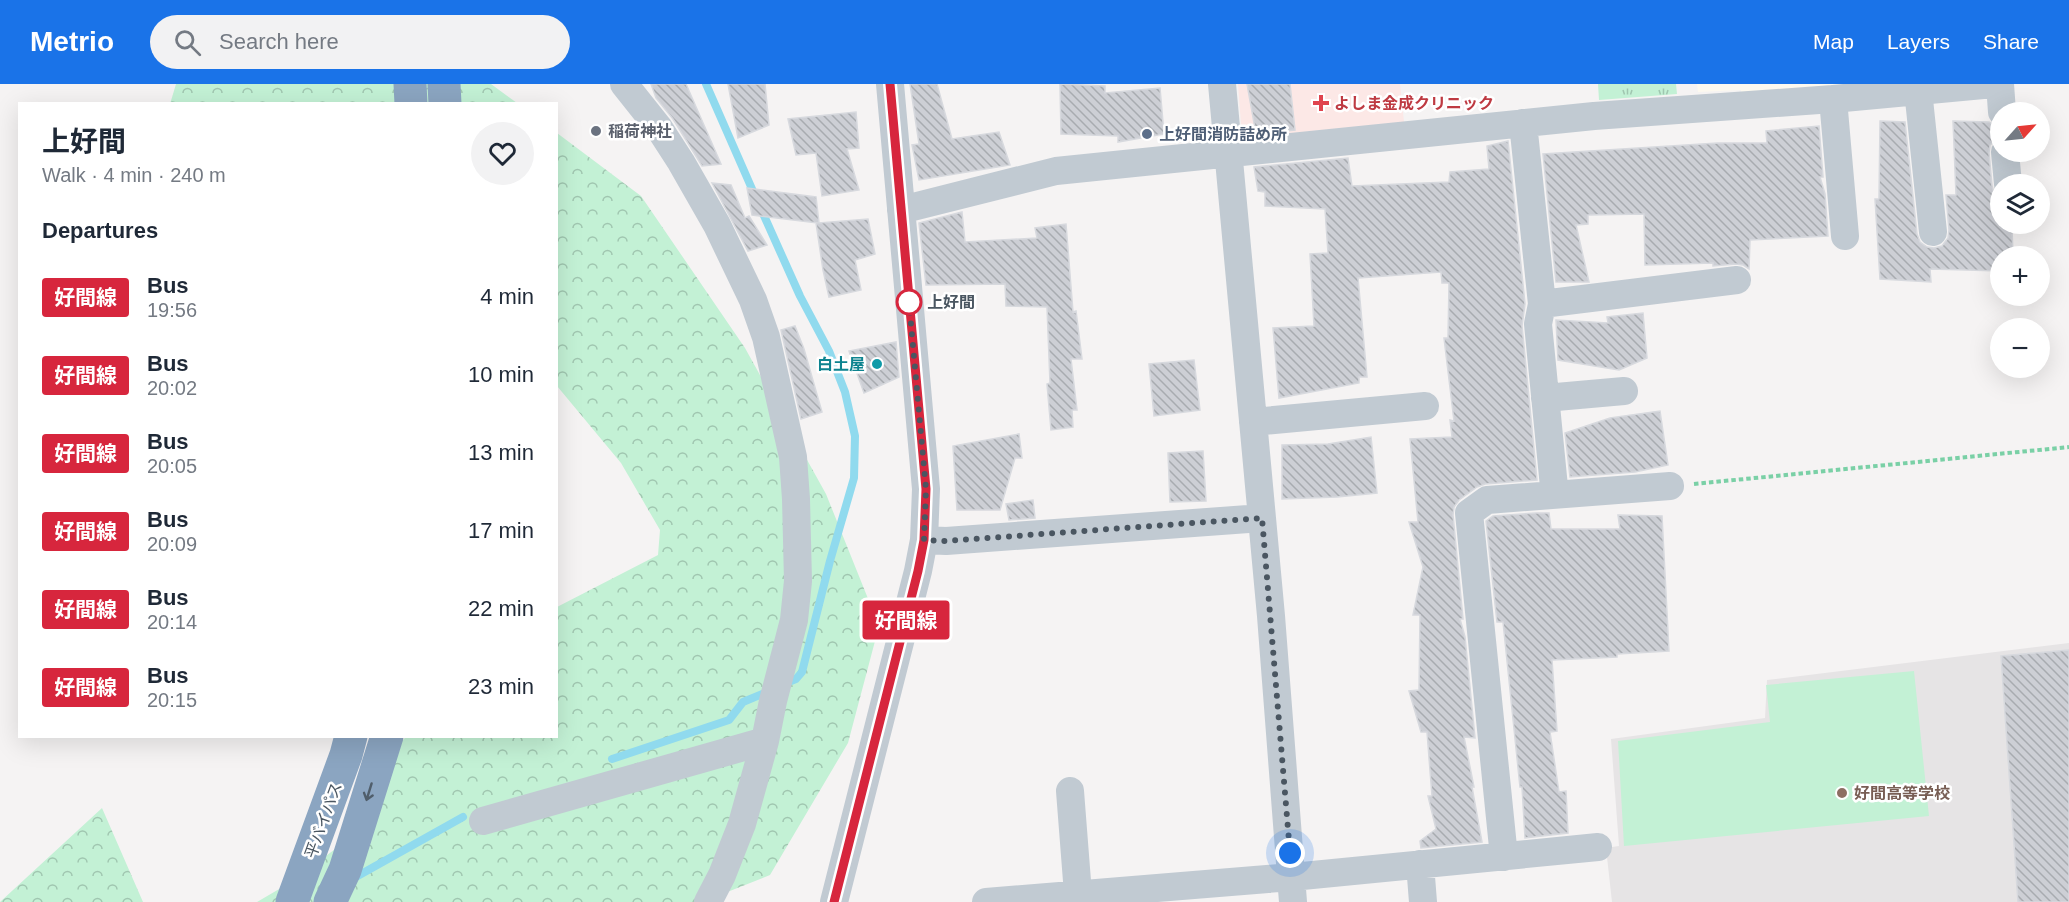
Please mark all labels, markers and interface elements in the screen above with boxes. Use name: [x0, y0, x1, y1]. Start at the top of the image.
search box: [150, 15, 570, 69]
text: Metrio: [30, 26, 114, 57]
icon: search: [171, 26, 204, 59]
text: Search here: [219, 29, 339, 54]
text: Map: [1813, 30, 1854, 53]
text: Layers: [1887, 30, 1950, 53]
text: Share: [1983, 30, 2039, 53]
marker: よしま金成クリニック: [1312, 94, 1330, 112]
place label: よしま金成クリニック: [1334, 94, 1494, 112]
north arrow: [1990, 102, 2050, 162]
map controls: [1990, 102, 2050, 378]
button: heart: [471, 122, 534, 185]
place label: 稲荷神社: [608, 122, 672, 140]
marker: 稲荷神社: [589, 124, 603, 138]
text: 上好間: [42, 126, 126, 157]
place label: 上好間消防詰め所: [1159, 126, 1287, 143]
marker: 上好間消防詰め所: [1140, 127, 1154, 141]
text: Walk · 4 min · 240 m: [42, 164, 226, 186]
button: layers: [1990, 174, 2050, 234]
text: Departures: [42, 218, 158, 243]
button: +: [1990, 246, 2050, 306]
text: Bus: [147, 273, 189, 298]
text: 4 min: [480, 284, 534, 309]
text: 好間線: [54, 286, 117, 309]
marker: 上好間: [896, 289, 922, 315]
place label: 上好間: [927, 294, 975, 311]
text: 19:56: [147, 299, 197, 321]
button: −: [1990, 318, 2050, 378]
text: Bus: [147, 351, 189, 376]
place label: 白土屋: [817, 356, 865, 373]
marker: 白土屋: [870, 357, 884, 371]
text: 10 min: [468, 362, 534, 387]
text: 好間線: [54, 364, 117, 387]
text: 20:02: [147, 377, 197, 399]
text: Bus: [147, 429, 189, 454]
text: 13 min: [468, 440, 534, 465]
text: 好間線: [54, 442, 117, 465]
text: 20:05: [147, 455, 197, 477]
text: Bus: [147, 507, 189, 532]
text: 17 min: [468, 518, 534, 543]
text: 好間線: [54, 520, 117, 543]
text: 20:09: [147, 533, 197, 555]
text: Bus: [147, 585, 189, 610]
text: 22 min: [468, 596, 534, 621]
text: 好間線: [54, 598, 117, 621]
line badge: 好間線: [872, 600, 940, 640]
text: 好間線: [875, 609, 938, 632]
text: 20:14: [147, 611, 197, 633]
text: Bus: [147, 663, 189, 688]
text: 23 min: [468, 674, 534, 699]
text: 好間線: [54, 676, 117, 699]
text: 20:15: [147, 689, 197, 711]
street label: 平バイパス: [302, 780, 345, 861]
one-way arrow: [363, 782, 374, 801]
place label: 好間高等学校: [1854, 785, 1950, 802]
marker: 好間高等学校: [1835, 786, 1849, 800]
your location: [1275, 838, 1305, 868]

